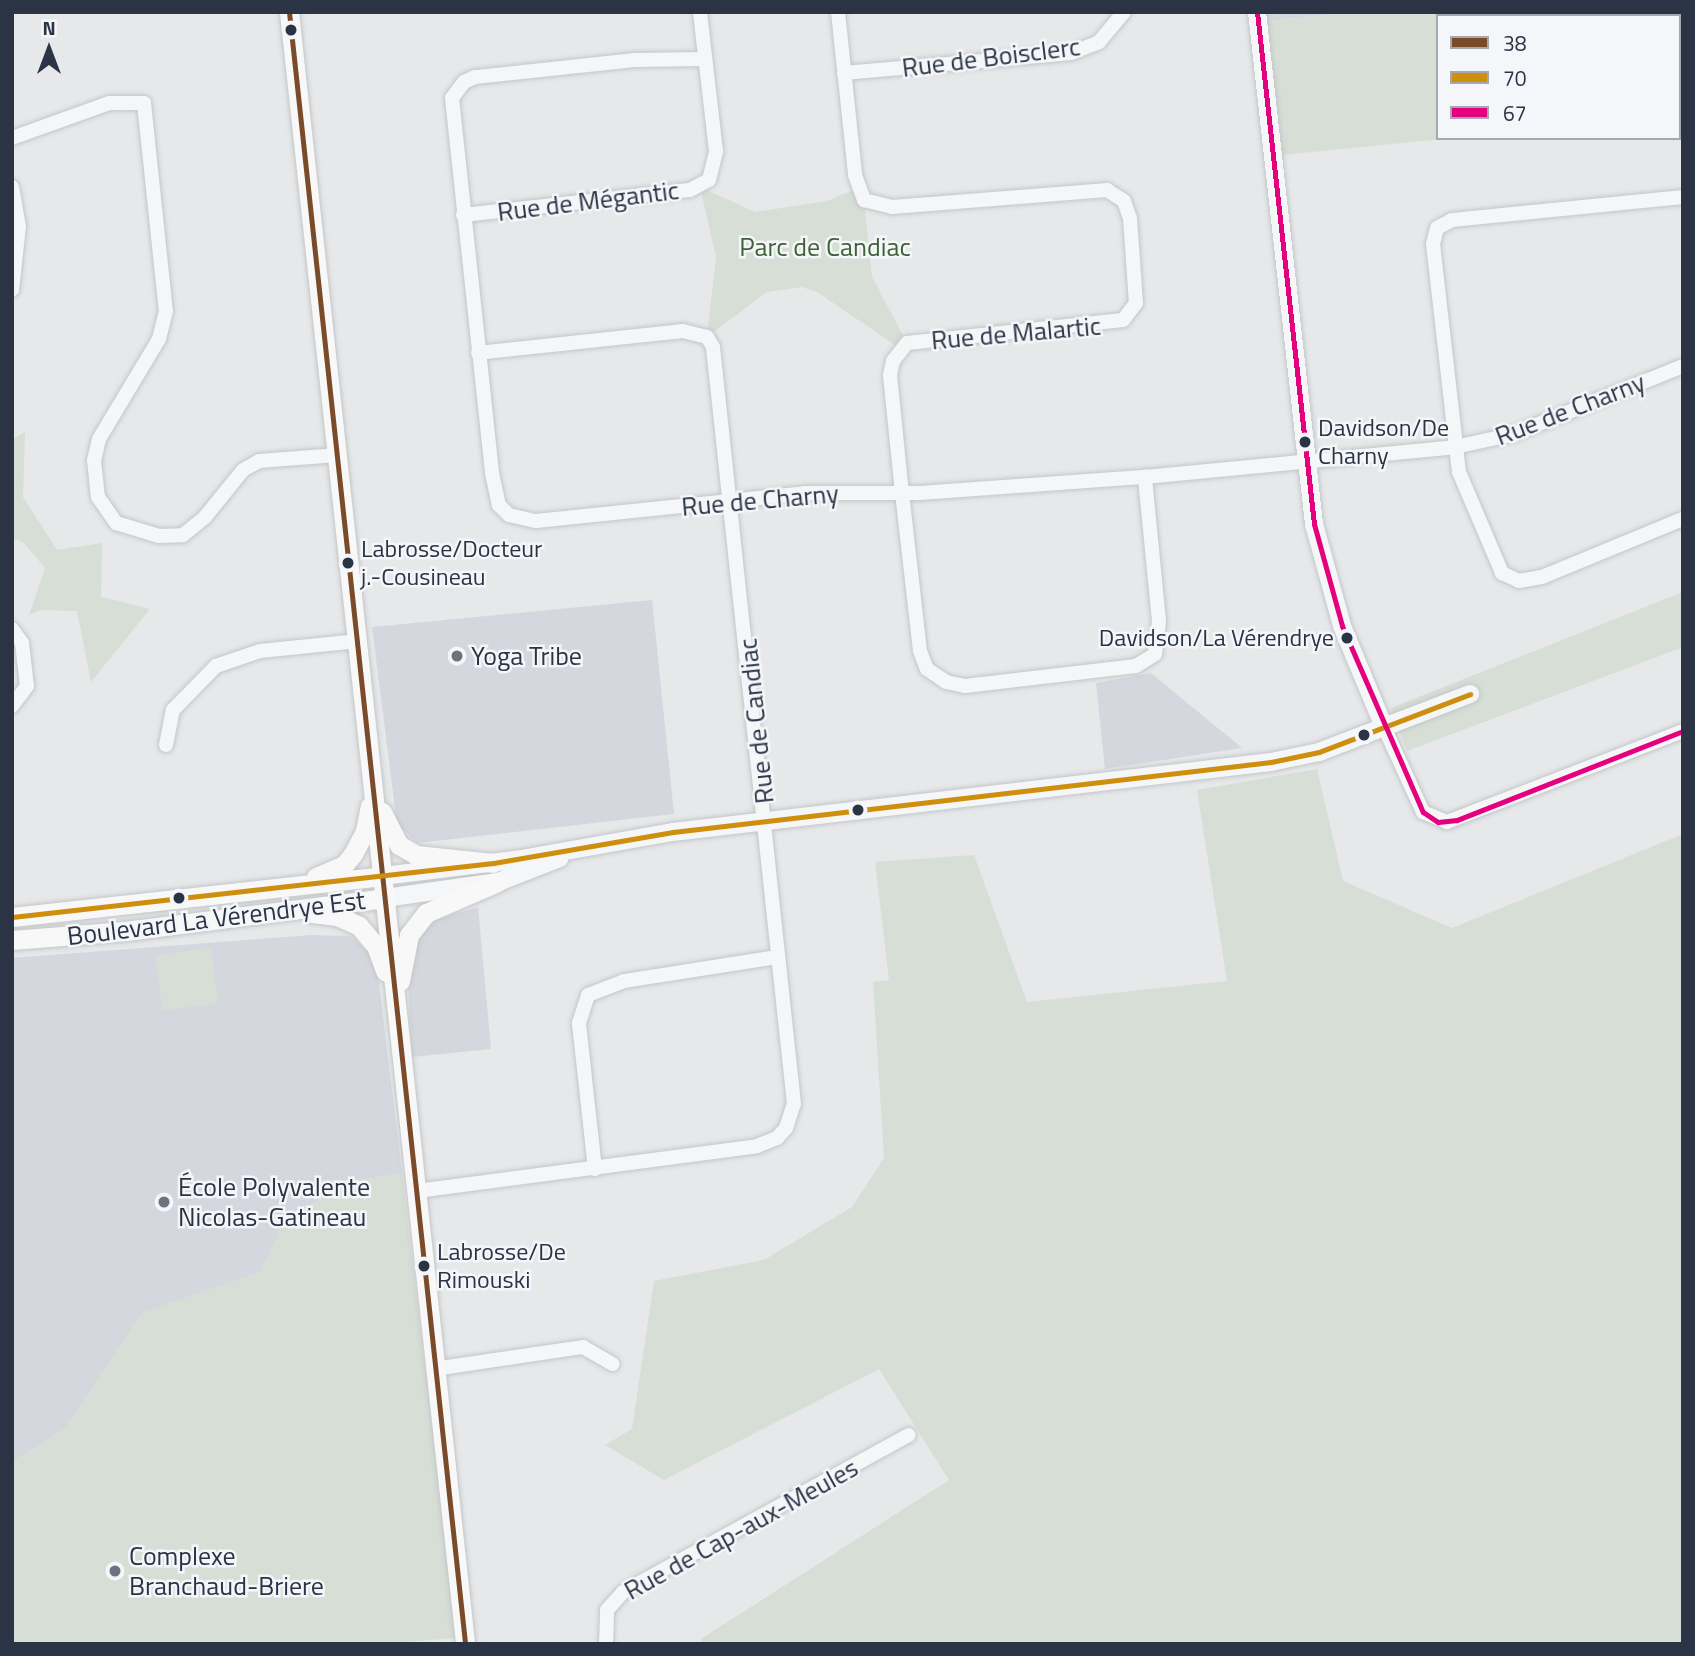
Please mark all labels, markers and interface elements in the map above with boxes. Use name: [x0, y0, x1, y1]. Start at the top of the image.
text: N: [42, 13, 56, 42]
north arrow: [14, 14, 84, 84]
legend: [1436, 14, 1681, 140]
unlabelled marker: [284, 23, 298, 37]
text: 38: [1503, 27, 1527, 59]
street label: Rue de Boisclerc: [900, 31, 1082, 83]
text: 70: [1503, 62, 1527, 94]
text: 67: [1503, 97, 1527, 129]
street label: Rue de Mégantic: [496, 174, 680, 228]
park label: Parc de Candiac: [739, 231, 911, 263]
street label: Rue de Malartic: [930, 310, 1102, 356]
street label: Rue de Charny: [1491, 366, 1649, 452]
place label: Davidson/De Charny: [1318, 414, 1449, 470]
marker: Davidson/De Charny: [1298, 435, 1312, 449]
street label: Rue de Charny: [680, 478, 840, 522]
place label: Labrosse/Docteur j.-Cousineau: [361, 535, 542, 591]
marker: Labrosse/Docteur j.-Cousineau: [341, 556, 355, 570]
place label: Davidson/La Vérendrye: [1099, 624, 1334, 652]
marker: Davidson/La Vérendrye: [1340, 631, 1354, 645]
street label: Rue de Candiac: [732, 637, 780, 805]
place label: Yoga Tribe: [471, 640, 582, 672]
marker: Yoga Tribe: [449, 648, 465, 664]
unlabelled marker: [1357, 728, 1371, 742]
unlabelled marker: [851, 803, 865, 817]
street label: Boulevard La Vérendrye Est: [65, 884, 367, 952]
unlabelled marker: [172, 891, 186, 905]
place label: École Polyvalente Nicolas-Gatineau: [178, 1171, 370, 1232]
marker: École Polyvalente Nicolas-Gatineau: [156, 1194, 172, 1210]
place label: Labrosse/De Rimouski: [437, 1238, 566, 1294]
marker: Labrosse/De Rimouski: [417, 1259, 431, 1273]
street label: Rue de Cap-aux-Meules: [619, 1452, 863, 1606]
place label: Complexe Branchaud-Briere: [129, 1540, 324, 1602]
marker: Complexe Branchaud-Briere: [107, 1563, 123, 1579]

